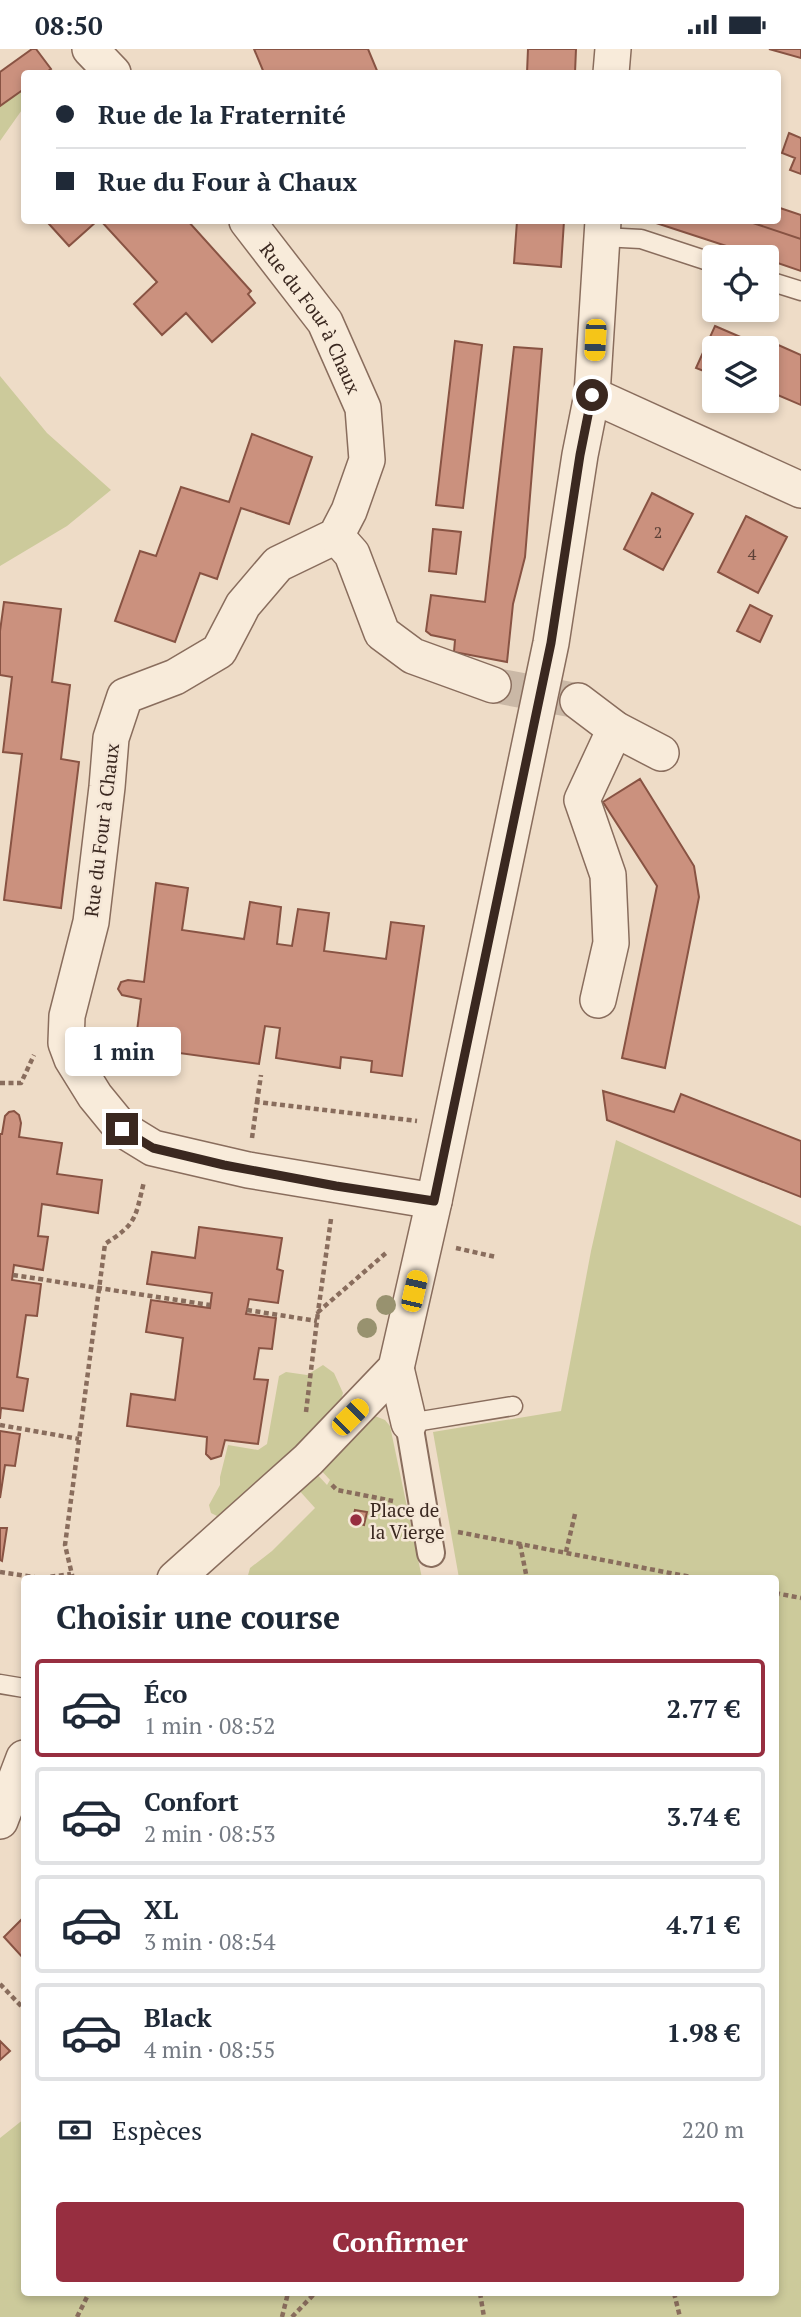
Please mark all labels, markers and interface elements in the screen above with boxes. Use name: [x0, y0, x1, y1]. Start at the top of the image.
text: 08:50: [35, 8, 103, 42]
text: Rue de la Fraternité: [98, 97, 346, 131]
text: Rue du Four à Chaux: [98, 164, 357, 198]
street label: Rue du Four à Chaux: [255, 237, 368, 397]
map controls: [702, 245, 779, 413]
button: locate: [702, 245, 779, 322]
car: [584, 318, 607, 362]
button: layers: [702, 336, 779, 413]
route start: [576, 379, 608, 411]
house number: 2: [654, 521, 662, 543]
house number: 4: [748, 543, 757, 565]
street label: Rue du Four à Chaux: [78, 742, 124, 918]
callout: 1 min: [64, 1027, 180, 1077]
text: 1 min: [92, 1036, 154, 1067]
route end: [106, 1113, 138, 1145]
car: [400, 1268, 429, 1314]
car: [328, 1395, 373, 1439]
place label: Place de la Vierge: [370, 1497, 445, 1544]
marker: Place de la Vierge: [348, 1512, 364, 1528]
text: Choisir une course: [56, 1596, 340, 1638]
text: Éco: [144, 1676, 187, 1710]
icon: car: [60, 1677, 123, 1740]
text: 2.77 €: [667, 1691, 740, 1725]
text: 1 min · 08:52: [144, 1710, 276, 1741]
text: Confort: [144, 1784, 239, 1818]
icon: car: [60, 1785, 123, 1848]
text: 3.74 €: [667, 1799, 740, 1833]
text: 2 min · 08:53: [144, 1818, 276, 1849]
text: XL: [144, 1892, 178, 1926]
icon: car: [60, 1893, 123, 1956]
text: 4.71 €: [667, 1907, 740, 1941]
text: 3 min · 08:54: [144, 1926, 276, 1957]
text: Black: [144, 2000, 212, 2034]
icon: car: [60, 2001, 123, 2064]
text: 1.98 €: [667, 2015, 740, 2049]
text: 4 min · 08:55: [144, 2034, 276, 2065]
icon: cash: [56, 2111, 94, 2149]
text: Espèces: [112, 2113, 202, 2147]
text: 220 m: [682, 2114, 744, 2145]
button: Confirmer: [56, 2202, 744, 2282]

